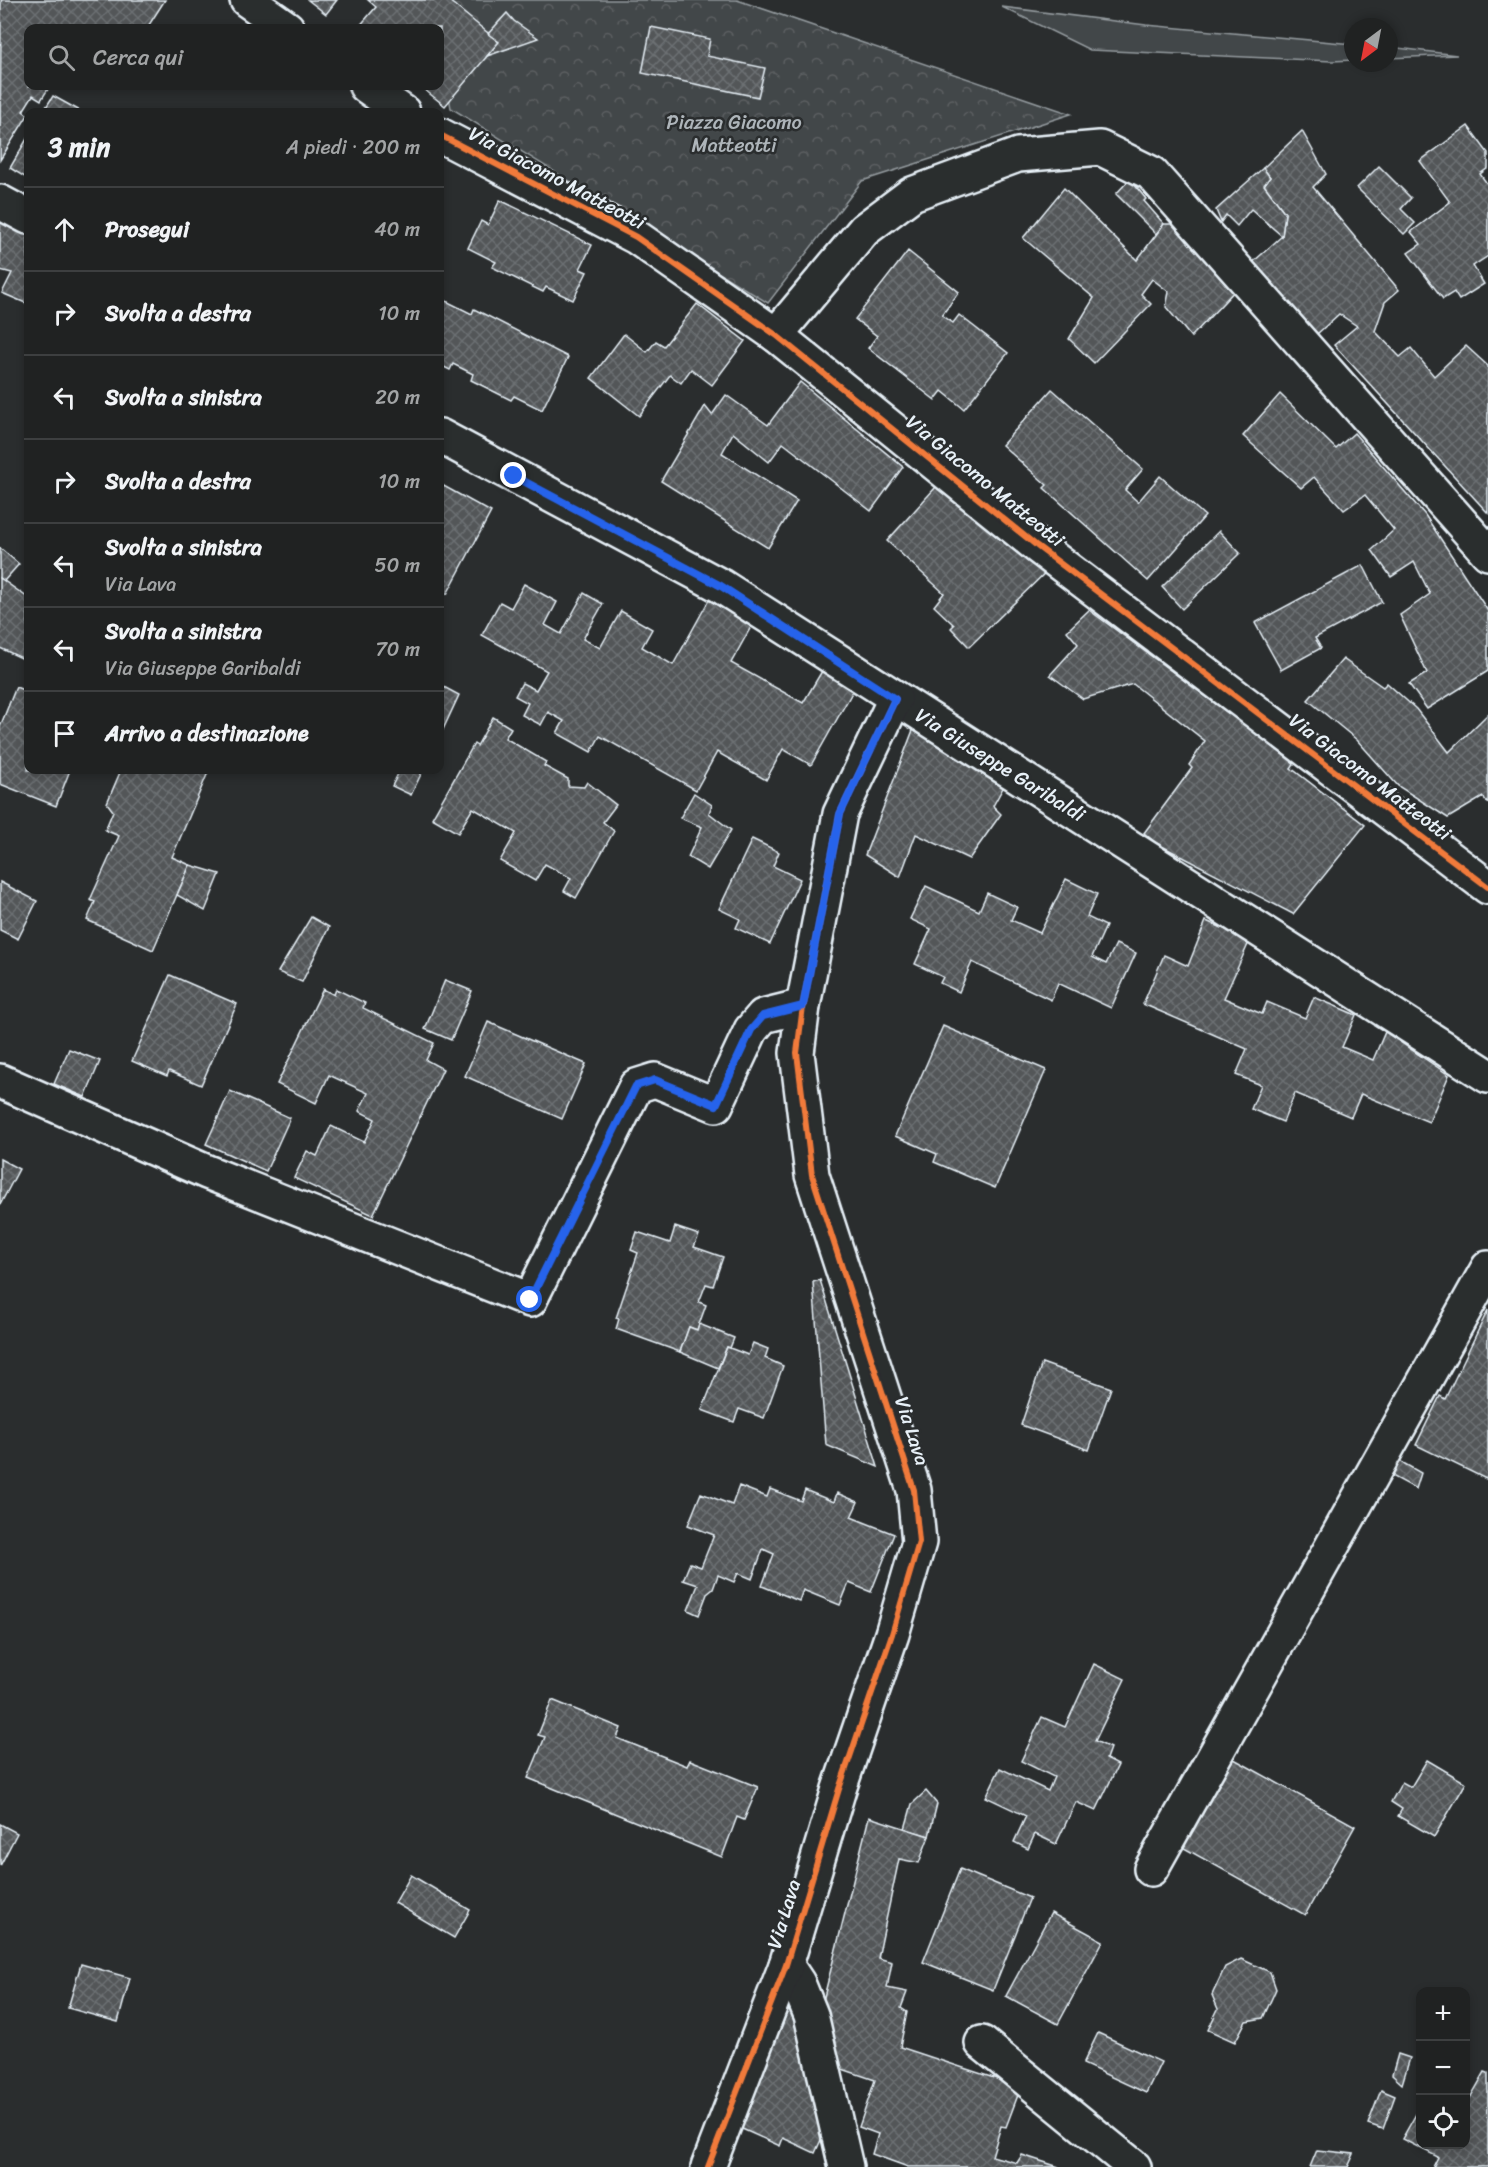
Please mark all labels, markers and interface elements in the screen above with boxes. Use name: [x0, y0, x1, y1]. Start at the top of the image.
north arrow: [1344, 18, 1398, 72]
search box: [24, 24, 444, 90]
text: Cerca qui: [93, 38, 183, 77]
icon: search: [45, 41, 78, 74]
park label: Piazza Giacomo Matteotti: [666, 105, 802, 163]
street label: Via Giacomo Matteotti: [462, 116, 653, 240]
text: 3 min: [48, 124, 110, 170]
text: A piedi · 200 m: [286, 130, 420, 165]
text: Prosegui: [105, 210, 189, 249]
text: 40 m: [374, 212, 420, 247]
icon: ahead: [48, 213, 81, 246]
text: Svolta a destra: [105, 294, 251, 333]
text: 10 m: [378, 296, 420, 331]
icon: right: [48, 297, 81, 330]
text: Svolta a sinistra: [105, 378, 262, 417]
text: 20 m: [375, 380, 420, 415]
icon: left: [48, 381, 81, 414]
street label: Via Giacomo Matteotti: [898, 406, 1073, 557]
text: Svolta a destra: [105, 462, 251, 501]
route end: [500, 462, 526, 488]
text: 10 m: [378, 464, 420, 499]
icon: right: [48, 465, 81, 498]
text: Svolta a sinistra: [105, 528, 262, 567]
text: 50 m: [375, 548, 420, 583]
icon: left: [48, 549, 81, 582]
text: Via Lava: [105, 567, 176, 602]
text: Svolta a sinistra: [105, 612, 262, 651]
text: 70 m: [375, 632, 420, 667]
icon: left: [48, 633, 81, 666]
text: Via Giuseppe Garibaldi: [105, 651, 300, 686]
street label: Via Giuseppe Garibaldi: [908, 698, 1093, 832]
street label: Via Giacomo Matteotti: [1281, 704, 1460, 851]
text: Arrivo a destinazione: [105, 714, 309, 753]
icon: arrive: [48, 717, 81, 750]
route start: [516, 1286, 542, 1312]
street label: Via Lava: [884, 1392, 940, 1470]
street label: Via Lava: [757, 1875, 811, 1953]
map controls: [1416, 1987, 1470, 2149]
button: +: [1416, 1987, 1470, 2041]
button: −: [1416, 2041, 1470, 2095]
button: locate: [1416, 2095, 1470, 2149]

